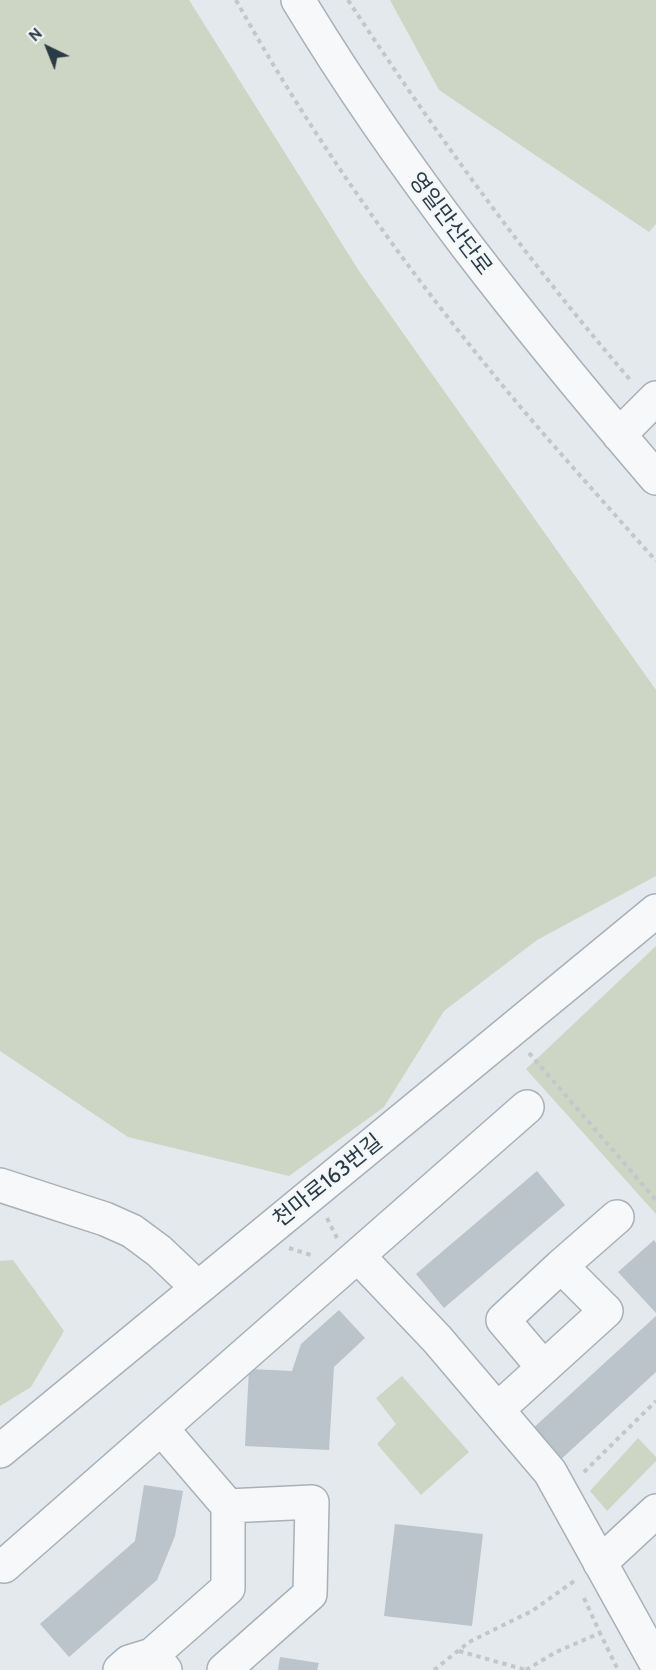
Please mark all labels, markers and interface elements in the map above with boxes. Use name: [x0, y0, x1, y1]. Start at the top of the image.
north arrow: [18, 18, 78, 78]
text: N: [25, 24, 46, 45]
street label: 영일만산단로: [403, 168, 497, 280]
street label: 천마로163번길: [268, 1129, 388, 1233]

